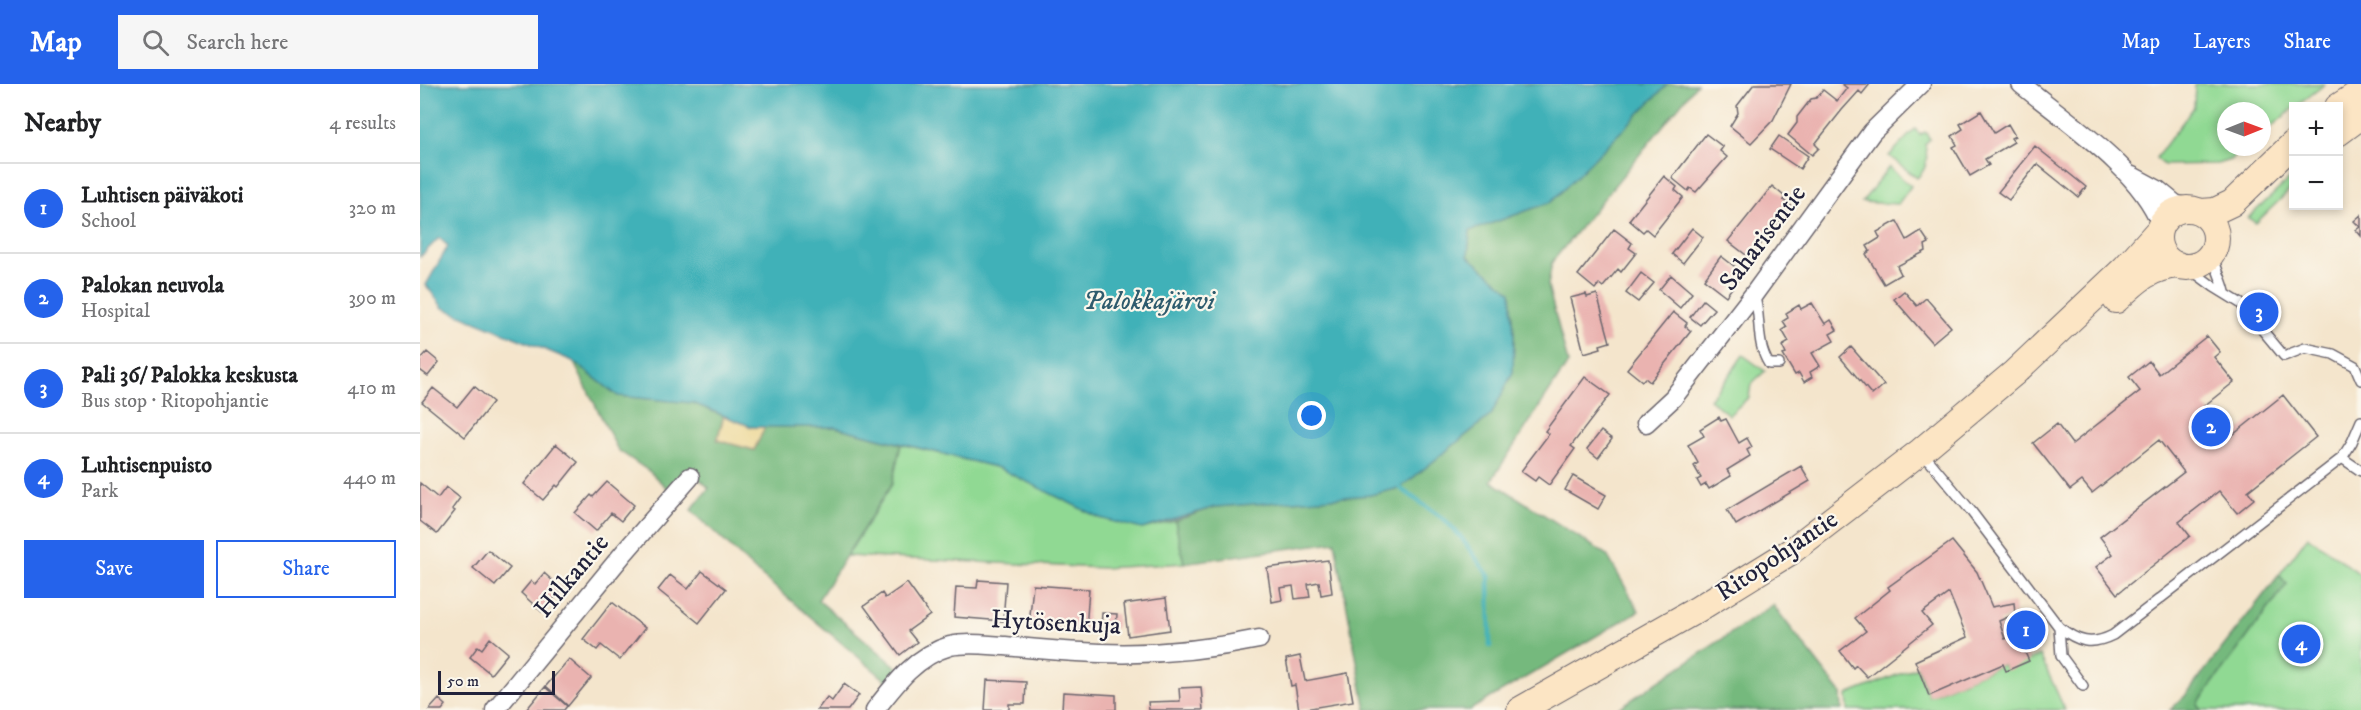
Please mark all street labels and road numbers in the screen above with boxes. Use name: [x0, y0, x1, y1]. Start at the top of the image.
street label: Saharisentie: [1712, 178, 1814, 298]
street label: Ritopohjantie: [1709, 503, 1845, 609]
street label: Hilkantie: [527, 527, 617, 625]
street label: Hytösenkuja: [990, 603, 1122, 643]

